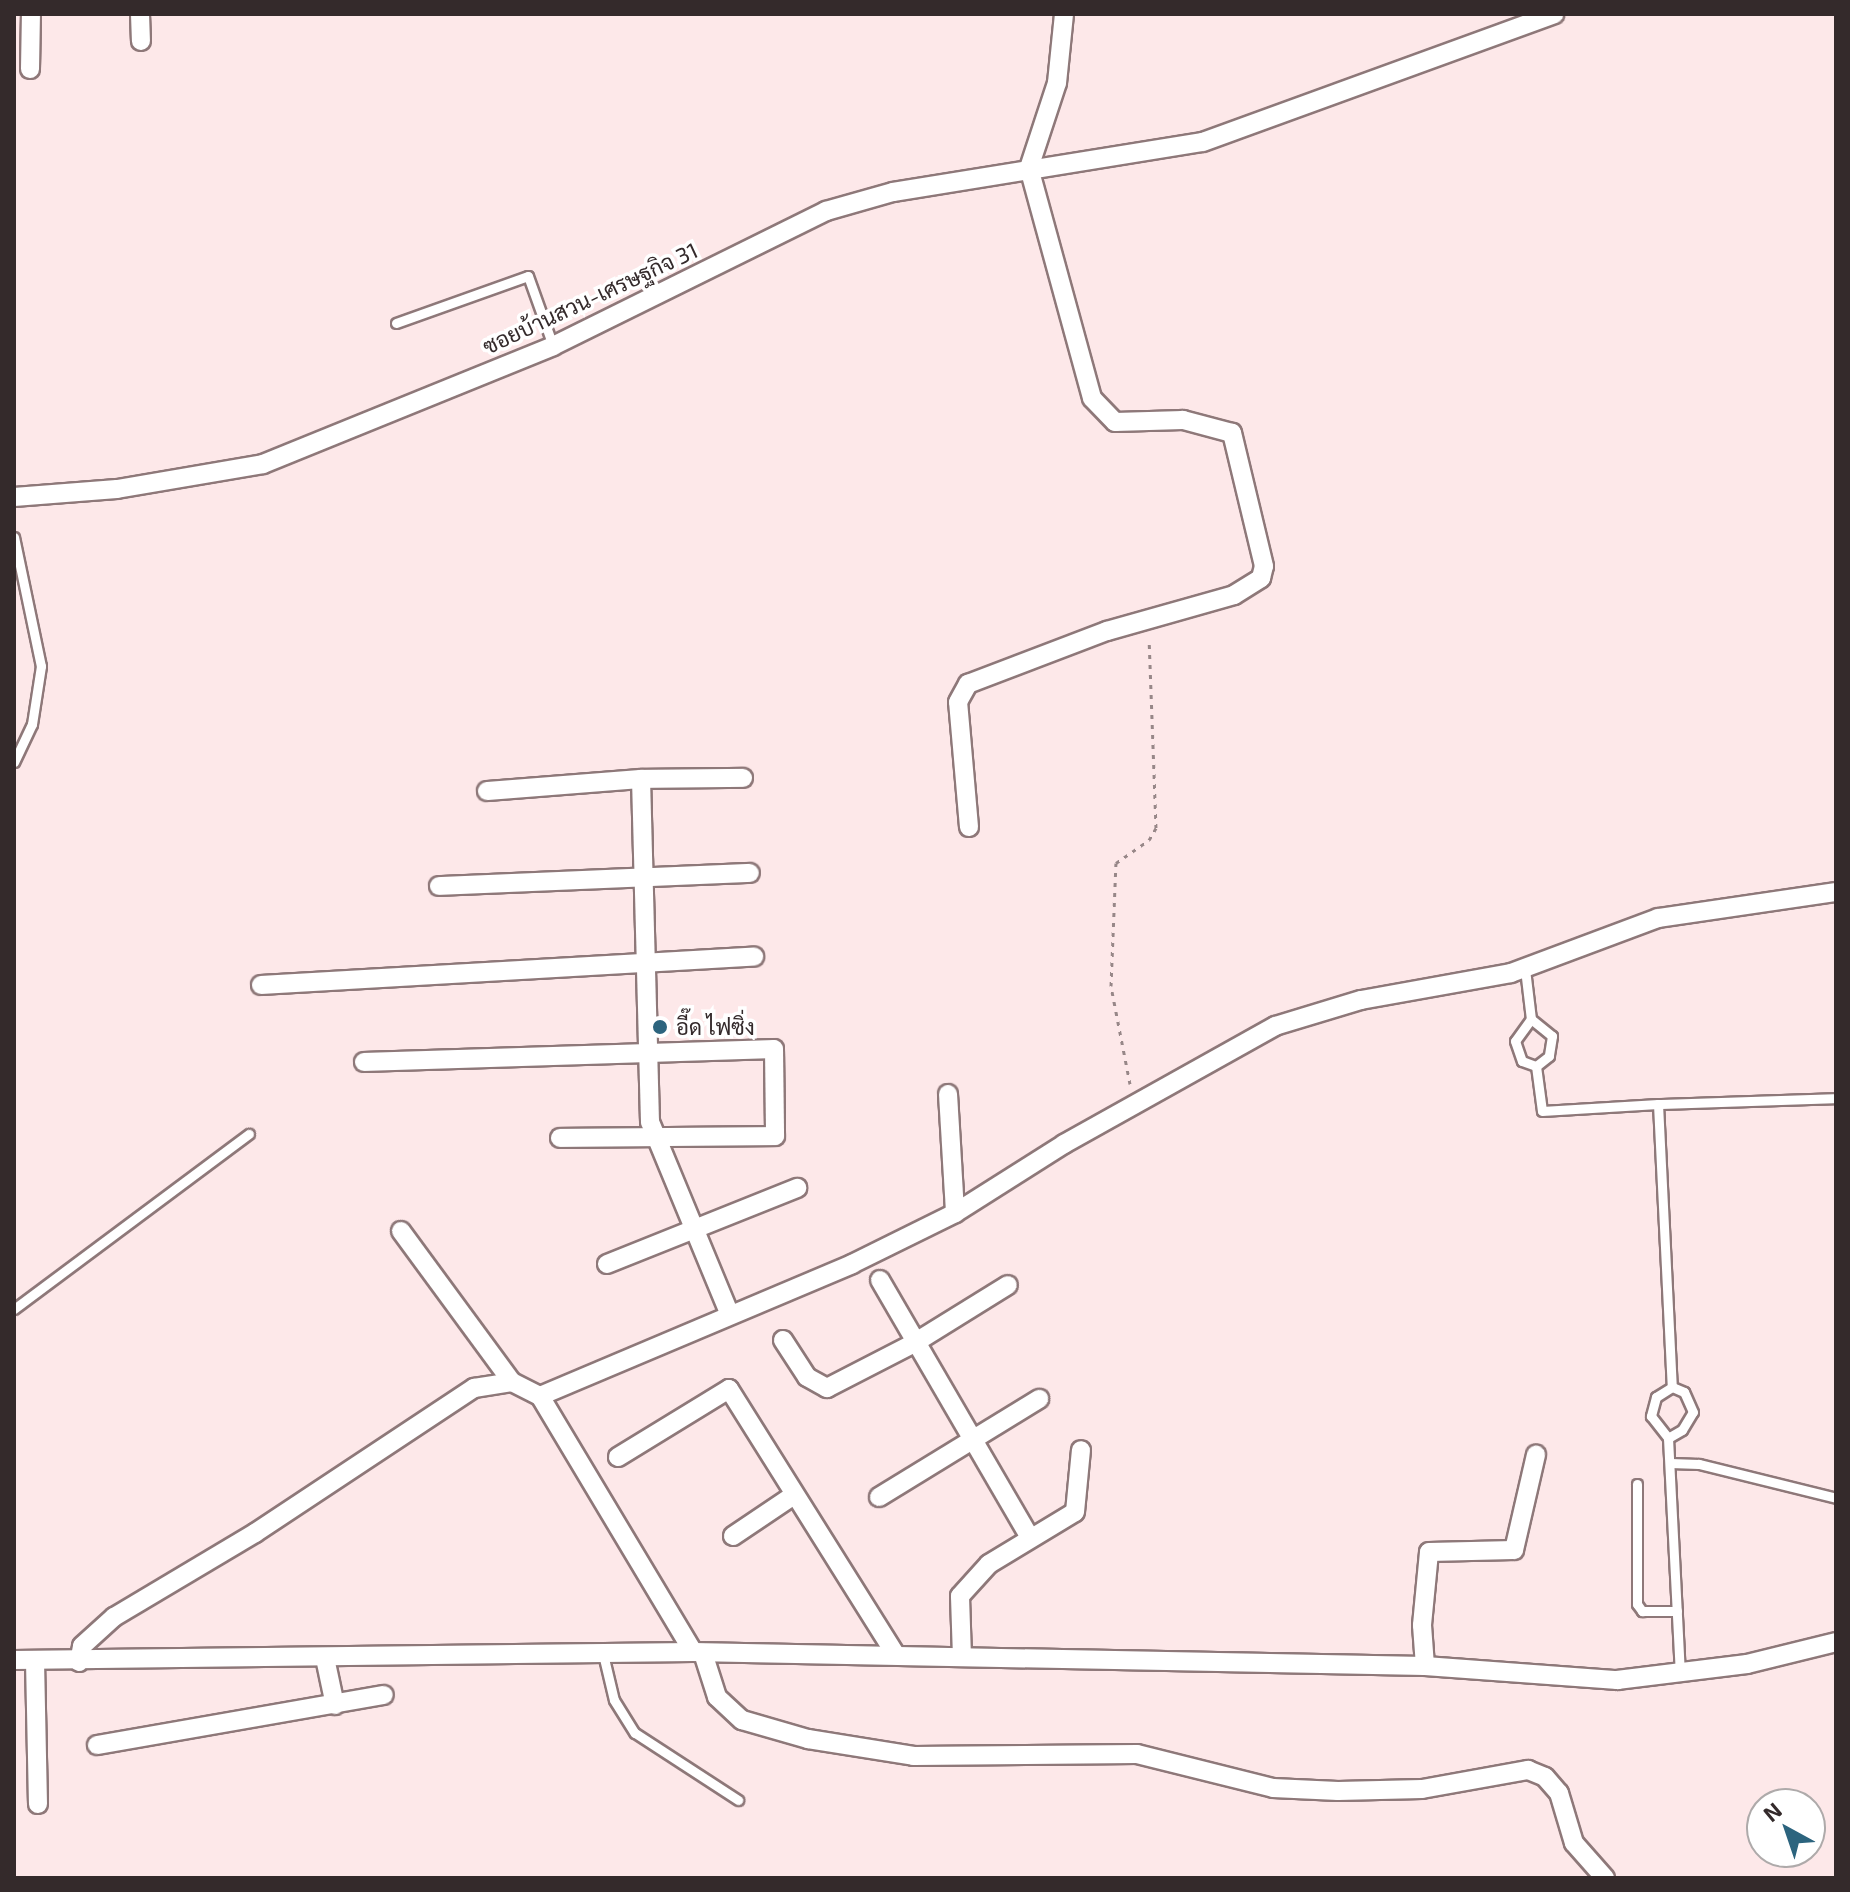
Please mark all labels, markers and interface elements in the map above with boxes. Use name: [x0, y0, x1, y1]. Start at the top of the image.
street label: ซอยบ้านสวน-เศรษฐกิจ 31: [478, 237, 702, 359]
place label: อี๊ด ไฟซิ่ง: [676, 1014, 755, 1040]
marker: อี๊ด ไฟซิ่ง: [651, 1018, 669, 1036]
north arrow: [1746, 1788, 1826, 1868]
text: N: [1757, 1796, 1786, 1826]

